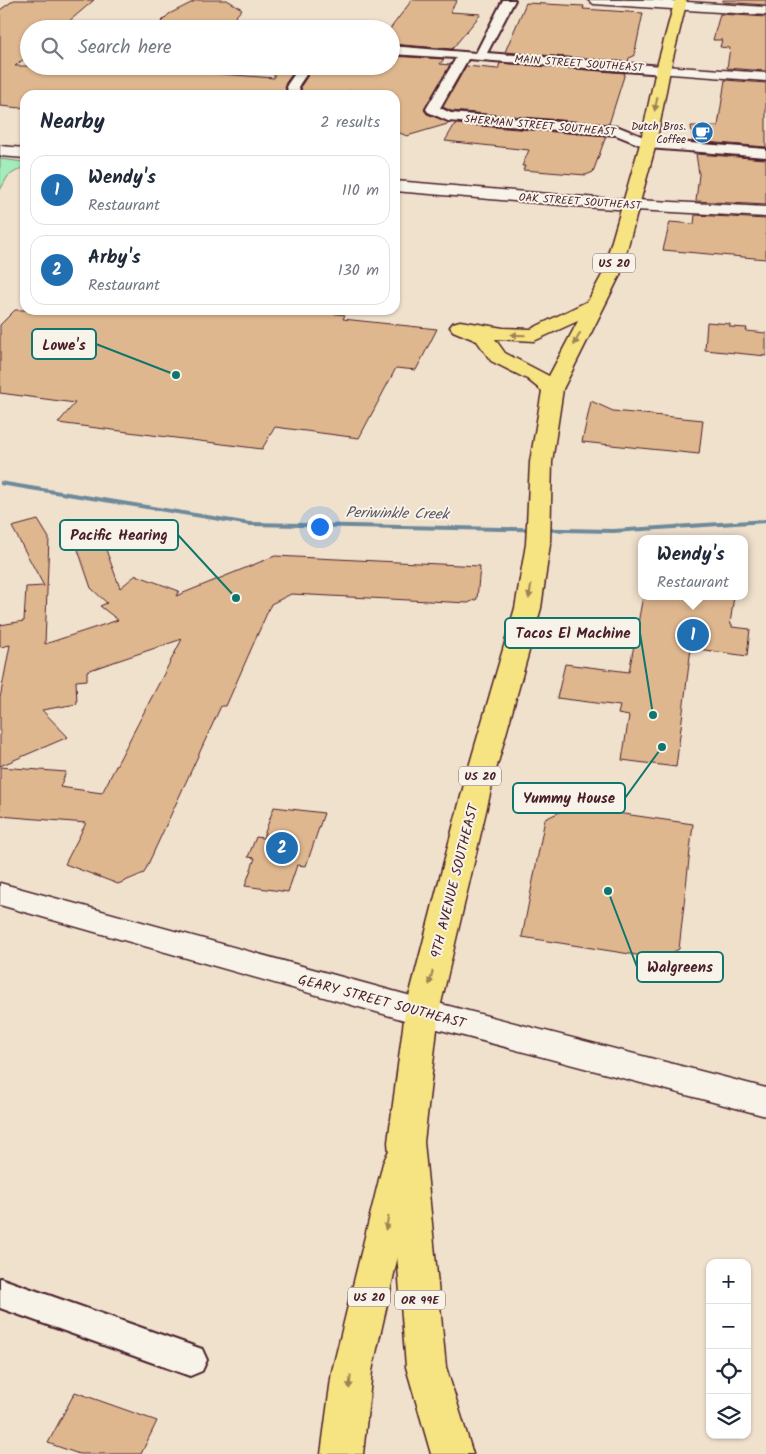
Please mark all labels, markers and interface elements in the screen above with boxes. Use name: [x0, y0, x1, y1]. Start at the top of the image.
search box: [20, 20, 400, 75]
text: Search here: [78, 33, 172, 63]
icon: search: [38, 34, 66, 62]
street label: MAIN STREET SOUTHEAST: [514, 51, 645, 78]
one-way arrow: [652, 96, 660, 112]
text: Nearby: [40, 106, 105, 139]
text: 2 results: [320, 110, 380, 135]
street label: SHERMAN STREET SOUTHEAST: [463, 110, 617, 142]
place label: Dutch Bros. Coffee: [631, 118, 686, 149]
cafe icon: Dutch Bros. Coffee: [690, 120, 714, 144]
text: Wendy's: [88, 163, 156, 193]
text: 1: [55, 178, 59, 203]
text: 110 m: [342, 178, 379, 203]
street label: OAK STREET SOUTHEAST: [518, 189, 643, 215]
text: Restaurant: [88, 193, 160, 218]
text: Arby's: [88, 243, 141, 273]
road number: US 20: [593, 254, 635, 272]
text: 2: [52, 258, 62, 283]
text: 130 m: [338, 258, 379, 283]
text: Restaurant: [88, 273, 160, 298]
callout: Lowe's: [32, 329, 96, 359]
one-way arrow: [510, 331, 526, 339]
one-way arrow: [573, 332, 581, 346]
text: Lowe's: [42, 334, 86, 358]
water label: Periwinkle Creek: [345, 501, 451, 527]
your location: [307, 514, 333, 540]
callout: Pacific Hearing: [60, 520, 178, 550]
text: Pacific Hearing: [70, 524, 168, 548]
popup: [638, 535, 748, 600]
text: Wendy's: [657, 540, 725, 570]
text: Restaurant: [657, 570, 729, 595]
one-way arrow: [526, 585, 534, 601]
pin: 1: [677, 616, 709, 654]
callout: Tacos El Machine: [505, 618, 640, 648]
text: Tacos El Machine: [515, 622, 631, 646]
road number: US 20: [459, 766, 501, 786]
callout: Yummy House: [513, 783, 625, 813]
text: Yummy House: [523, 787, 616, 811]
street label: 9TH AVENUE SOUTHEAST: [425, 800, 485, 961]
pin: 2: [266, 829, 298, 867]
callout: Walgreens: [637, 952, 723, 982]
text: Walgreens: [647, 956, 713, 980]
street label: GEARY STREET SOUTHEAST: [296, 969, 469, 1035]
one-way arrow: [427, 971, 435, 986]
one-way arrow: [383, 1216, 391, 1231]
map controls: [706, 1259, 751, 1439]
button: +: [706, 1259, 751, 1304]
road number: US 20: [348, 1288, 390, 1306]
road number: OR 99E: [395, 1290, 445, 1310]
button: −: [706, 1304, 751, 1349]
button: locate: [706, 1349, 751, 1394]
one-way arrow: [346, 1374, 354, 1390]
button: layers: [706, 1394, 751, 1439]

